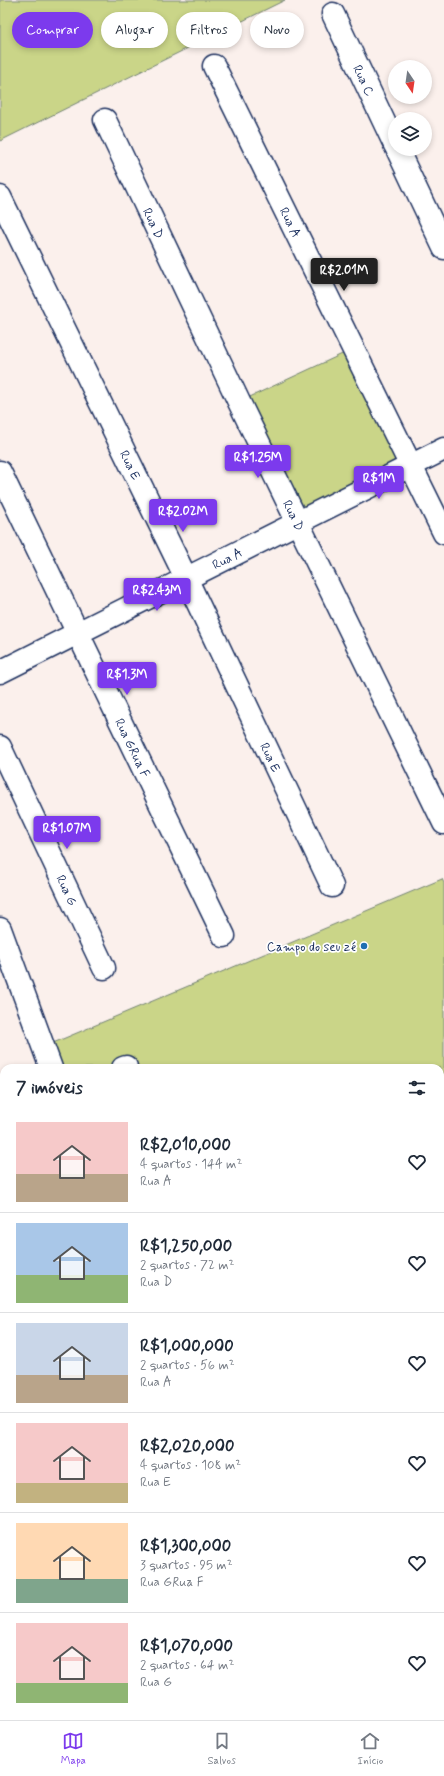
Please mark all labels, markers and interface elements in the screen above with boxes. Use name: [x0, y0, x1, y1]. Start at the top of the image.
chip: Comprar: [12, 12, 93, 48]
chip: Alugar: [101, 12, 168, 48]
chip: Filtros: [176, 12, 242, 48]
chip: Novo: [250, 12, 304, 48]
north arrow: [388, 60, 432, 104]
map controls: [388, 60, 432, 156]
street label: Rua C: [348, 62, 378, 99]
button: layers: [388, 112, 432, 156]
street label: Rua D: [138, 205, 167, 242]
street label: Rua A: [275, 205, 304, 241]
pin: R$2.01M: [307, 258, 381, 292]
text: R$2.01M: [320, 262, 368, 279]
pin: R$1.25M: [221, 445, 295, 479]
street label: Rua E: [115, 448, 144, 483]
text: R$1.25M: [234, 449, 282, 466]
pin: R$1M: [355, 466, 403, 500]
text: R$1M: [363, 470, 395, 487]
street label: Rua D: [278, 497, 307, 534]
pin: R$2.02M: [146, 499, 220, 533]
text: R$2.02M: [158, 503, 208, 520]
street label: Rua A: [210, 545, 246, 574]
pin: R$2.43M: [120, 578, 194, 612]
text: R$2.43M: [133, 582, 181, 599]
pin: R$1.3M: [94, 662, 160, 696]
text: R$1.3M: [106, 666, 148, 683]
street label: Rua GRua F: [110, 716, 153, 781]
street label: Rua E: [255, 740, 284, 776]
pin: R$1.07M: [30, 816, 104, 850]
text: R$1.07M: [43, 820, 91, 837]
street label: Rua G: [51, 873, 81, 909]
place label: Campo do seu zé: [267, 939, 356, 956]
marker: Campo do seu zé: [359, 941, 369, 951]
text: 7 imóveis: [16, 1077, 83, 1099]
icon: filters: [406, 1077, 428, 1099]
text: R$2,010,000: [140, 1134, 231, 1156]
icon: home: [48, 1138, 96, 1186]
icon: heart: [406, 1151, 428, 1173]
text: 4 quartos · 144 m²: [140, 1156, 242, 1173]
text: Rua A: [140, 1173, 172, 1190]
text: R$1,250,000: [140, 1235, 232, 1257]
icon: home: [48, 1239, 96, 1287]
icon: heart: [406, 1252, 428, 1274]
text: 2 quartos · 72 m²: [140, 1257, 234, 1274]
text: Rua D: [140, 1274, 172, 1291]
text: R$1,000,000: [140, 1335, 234, 1357]
icon: home: [48, 1339, 96, 1387]
icon: heart: [406, 1352, 428, 1374]
text: 2 quartos · 56 m²: [140, 1357, 235, 1374]
text: Rua A: [140, 1374, 172, 1391]
text: R$2,020,000: [140, 1435, 234, 1457]
icon: home: [48, 1439, 96, 1487]
icon: heart: [406, 1452, 428, 1474]
text: 4 quartos · 108 m²: [140, 1457, 241, 1474]
text: Rua E: [140, 1474, 171, 1491]
text: R$1,300,000: [140, 1535, 231, 1557]
icon: home: [48, 1539, 96, 1587]
icon: heart: [406, 1552, 428, 1574]
text: 3 quartos · 95 m²: [140, 1557, 232, 1574]
text: Rua GRua F: [140, 1574, 204, 1591]
text: R$1,070,000: [140, 1635, 233, 1657]
icon: home: [48, 1639, 96, 1687]
icon: heart: [406, 1652, 428, 1674]
text: 2 quartos · 64 m²: [140, 1657, 234, 1674]
text: Rua G: [140, 1674, 172, 1691]
tab: Mapa: [61, 1730, 86, 1768]
tab: Salvos: [207, 1730, 236, 1768]
tab: Início: [357, 1730, 383, 1768]

